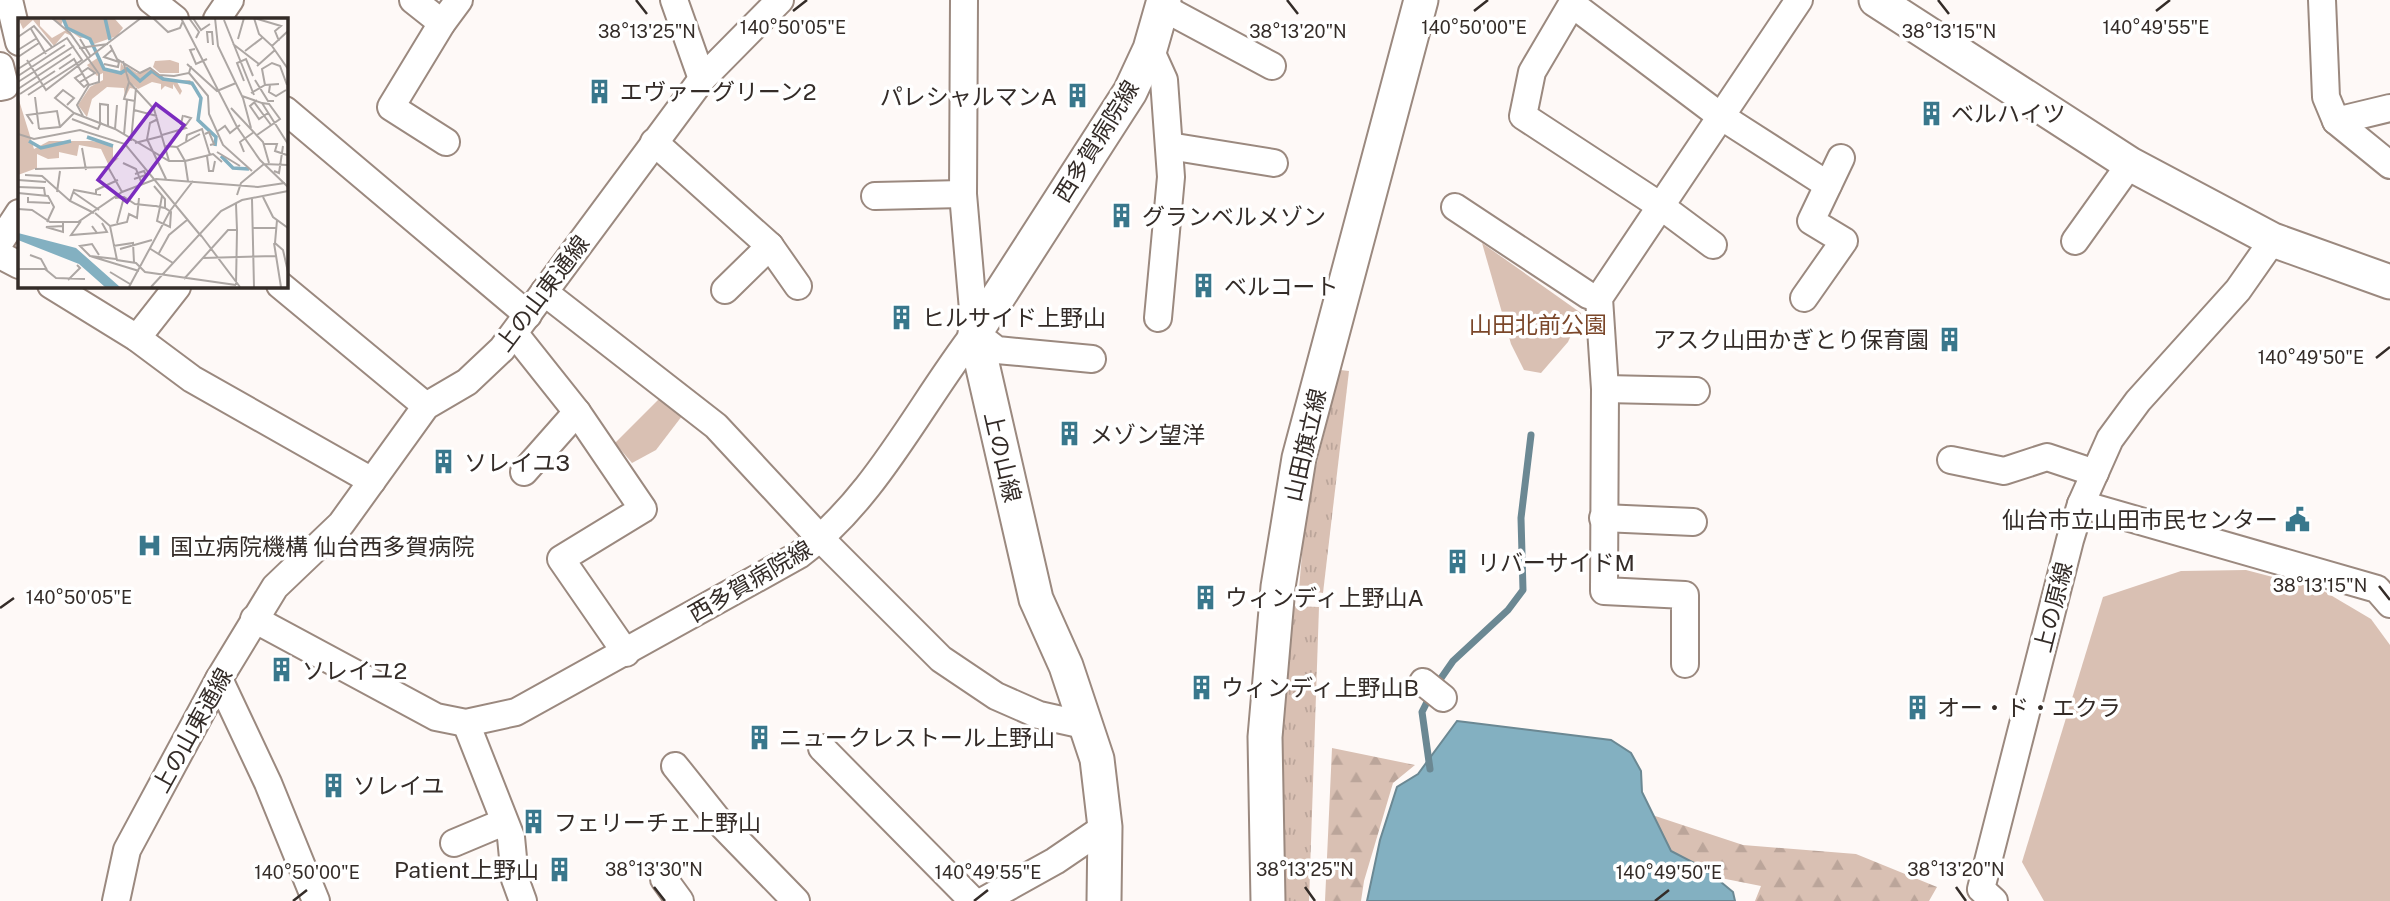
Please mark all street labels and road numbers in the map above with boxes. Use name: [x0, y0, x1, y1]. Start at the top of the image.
street label: 西多賀病院線: [1048, 75, 1144, 207]
street label: 上の山東通線: [490, 230, 594, 356]
street label: 山田旗立線: [1279, 386, 1331, 504]
street label: 上の山線: [979, 409, 1027, 505]
street label: 西多賀病院線: [683, 535, 817, 627]
street label: 上の原線: [2029, 559, 2077, 655]
street label: 上の山東通線: [147, 663, 237, 797]

